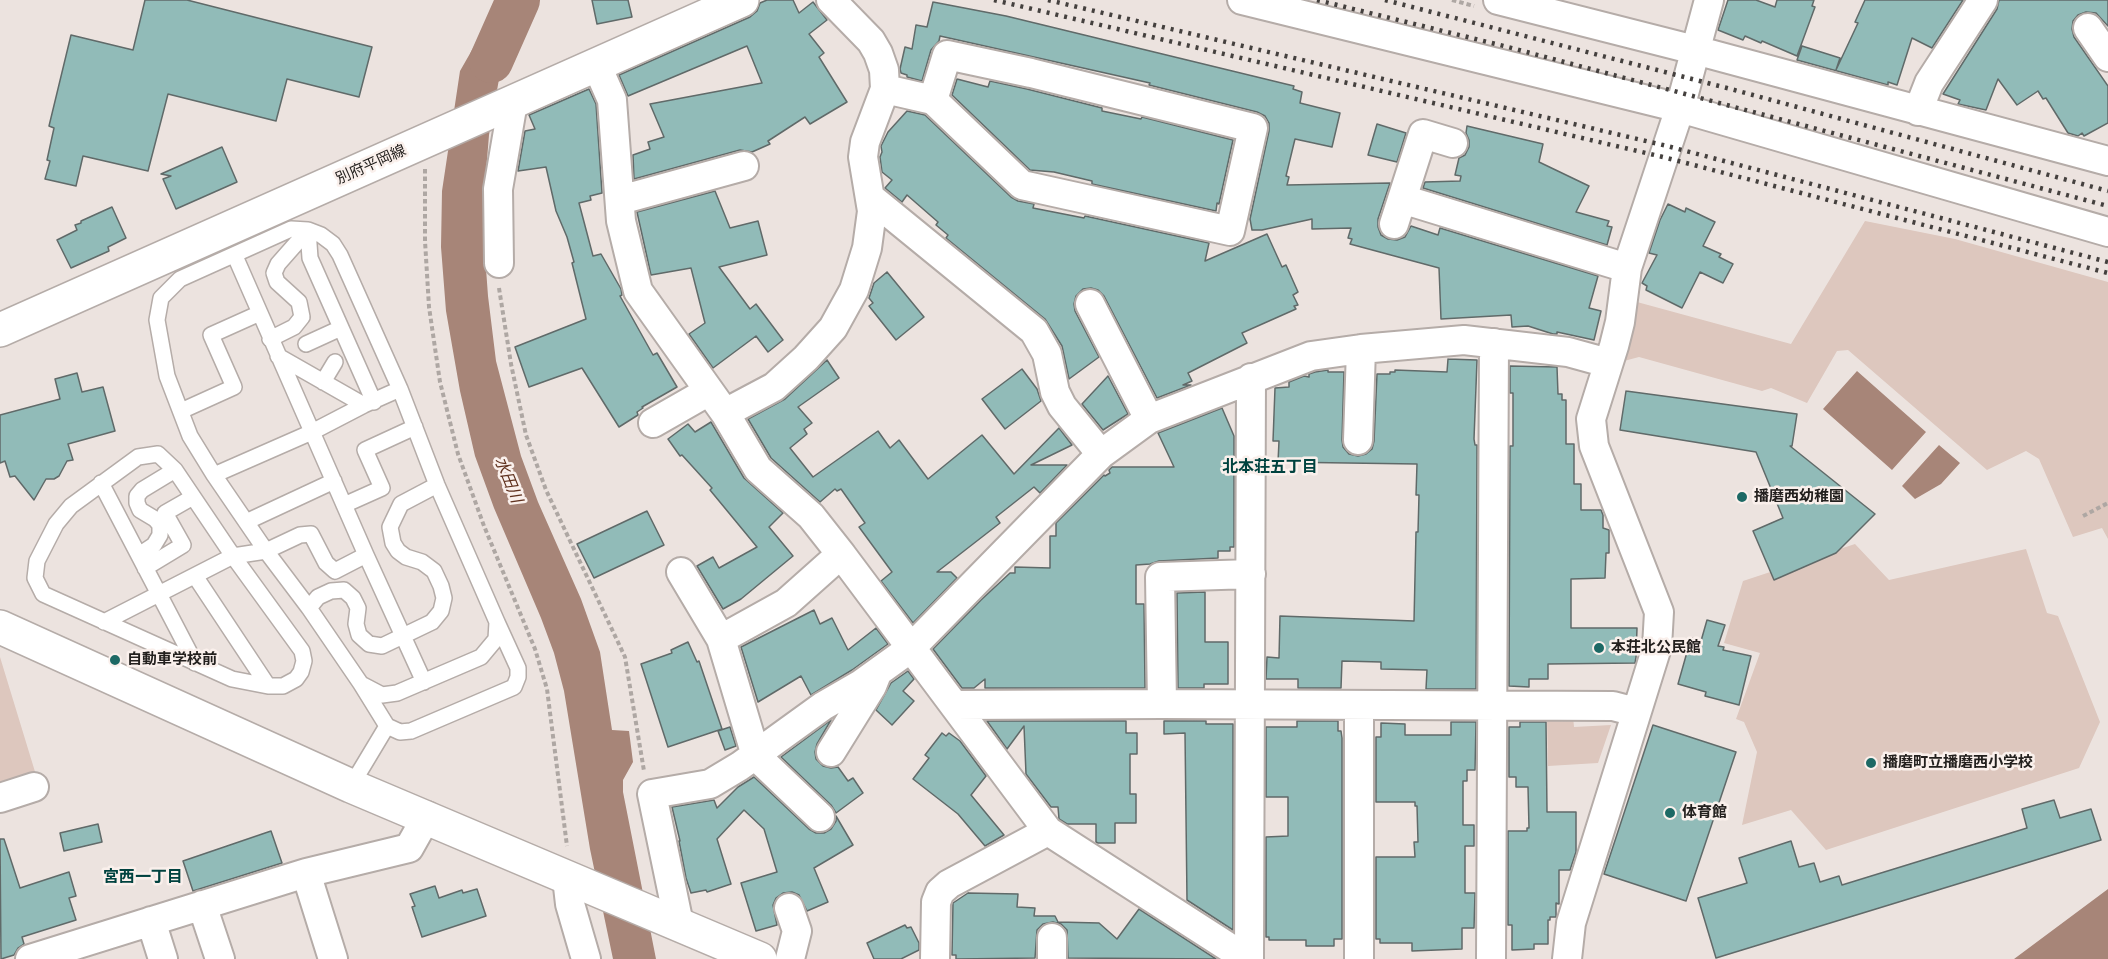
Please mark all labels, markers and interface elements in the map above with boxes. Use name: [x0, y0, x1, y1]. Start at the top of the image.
street label: 別府平岡線: [333, 142, 409, 188]
water label: 水田川: [490, 454, 526, 506]
district label: 北本荘五丁目: [1222, 458, 1318, 478]
place label: 播磨西幼稚園: [1754, 488, 1844, 506]
marker: 播磨西幼稚園: [1735, 490, 1749, 504]
place label: 本荘北公民館: [1611, 639, 1701, 657]
marker: 本荘北公民館: [1592, 641, 1606, 655]
place label: 自動車学校前: [127, 651, 217, 669]
marker: 自動車学校前: [108, 653, 122, 667]
place label: 播磨町立播磨西小学校: [1883, 754, 2033, 772]
marker: 播磨町立播磨西小学校: [1864, 756, 1878, 770]
place label: 体育館: [1682, 804, 1727, 822]
marker: 体育館: [1663, 806, 1677, 820]
district label: 宮西一丁目: [103, 868, 183, 888]

